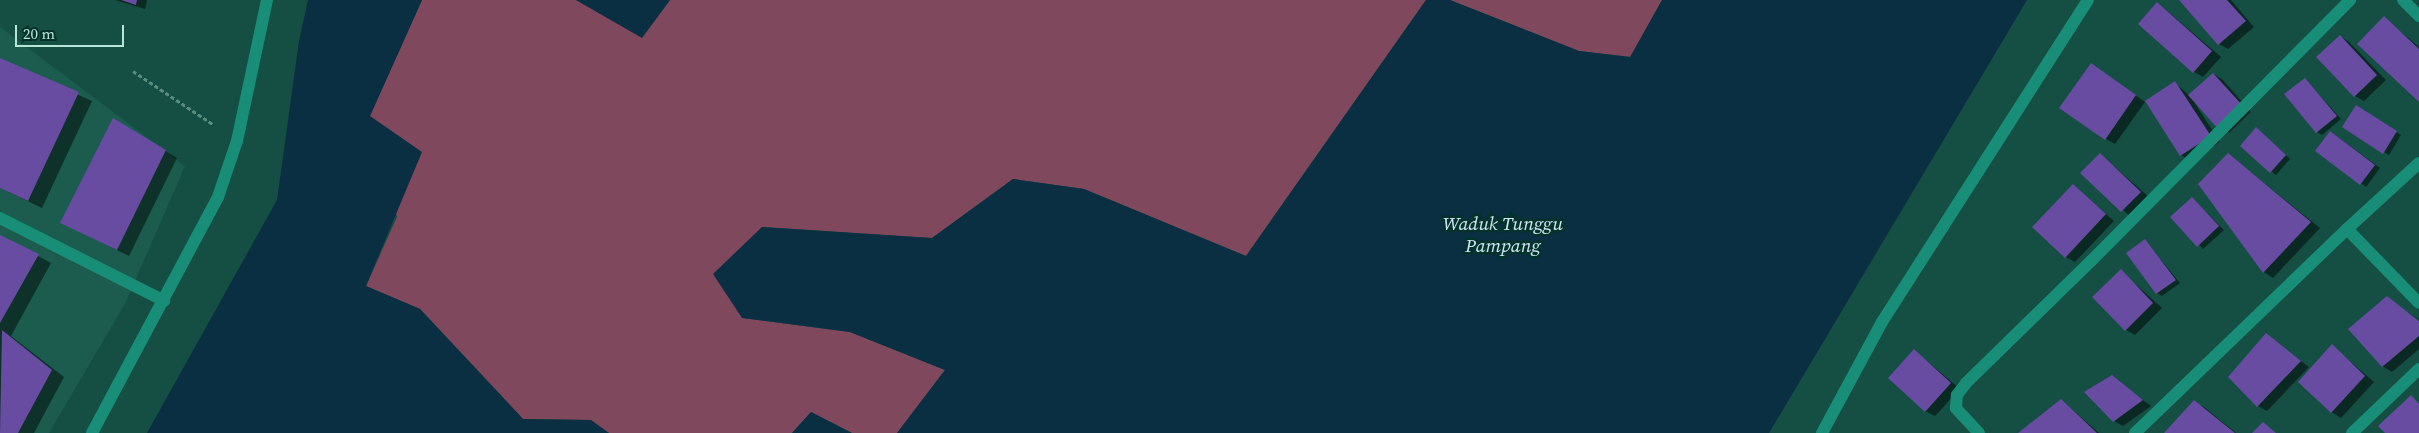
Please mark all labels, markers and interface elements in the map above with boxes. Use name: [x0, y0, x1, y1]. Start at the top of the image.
scale bar: [18, 15, 126, 47]
text: 20 m: [23, 23, 55, 44]
water label: Waduk Tunggu Pampang: [1443, 213, 1563, 257]

